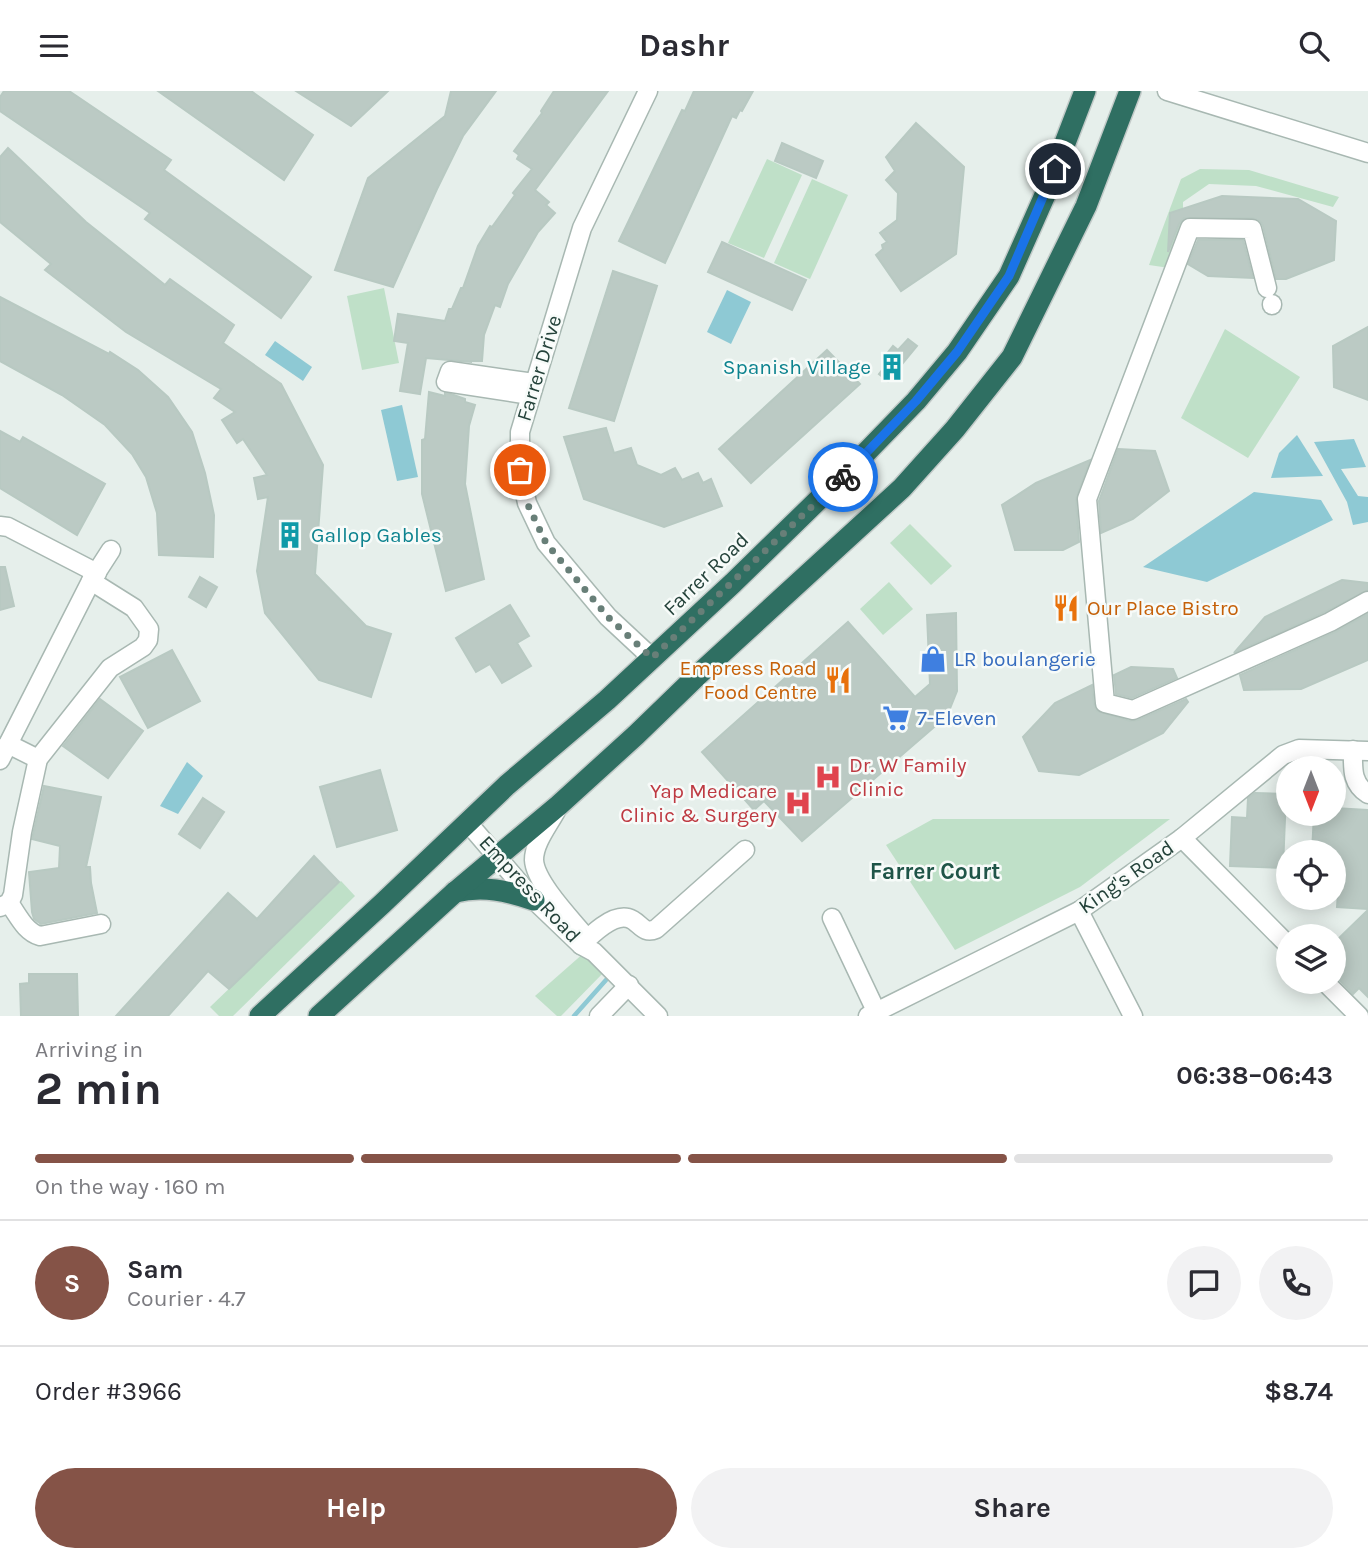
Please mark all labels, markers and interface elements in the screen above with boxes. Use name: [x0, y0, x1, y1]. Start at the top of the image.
icon: menu: [35, 27, 73, 65]
text: Dashr: [639, 27, 729, 64]
icon: search: [1295, 27, 1333, 65]
pin: [1025, 139, 1085, 199]
icon: home: [1036, 150, 1074, 188]
street label: Farrer Drive: [511, 312, 567, 424]
building icon: Spanish Village: [877, 352, 907, 382]
place label: Spanish Village: [723, 355, 871, 379]
pin: [490, 440, 550, 500]
courier: [808, 442, 878, 512]
icon: bag: [501, 451, 539, 489]
icon: bike: [824, 458, 862, 496]
building icon: Gallop Gables: [275, 520, 305, 550]
place label: Gallop Gables: [311, 523, 442, 547]
street label: Farrer Road: [658, 528, 754, 620]
restaurant icon: Our Place Bistro: [1051, 593, 1081, 623]
place label: Our Place Bistro: [1087, 596, 1239, 620]
shop icon: LR boulangerie: [918, 644, 948, 674]
place label: LR boulangerie: [954, 647, 1096, 671]
place label: Empress Road Food Centre: [680, 656, 817, 704]
restaurant icon: Empress Road Food Centre: [823, 665, 853, 695]
supermarket icon: 7-Eleven: [881, 703, 911, 733]
place label: 7-Eleven: [917, 706, 997, 730]
place label: Dr. W Family Clinic: [849, 753, 967, 801]
north arrow: [1276, 756, 1346, 826]
map controls: [1276, 756, 1346, 994]
hospital icon: Dr. W Family Clinic: [813, 762, 843, 792]
place label: Yap Medicare Clinic & Surgery: [620, 779, 777, 827]
hospital icon: Yap Medicare Clinic & Surgery: [783, 788, 813, 818]
street label: Empress Road: [474, 831, 586, 947]
street label: King's Road: [1074, 835, 1178, 919]
button: locate: [1276, 840, 1346, 910]
district label: Farrer Court: [870, 858, 1000, 885]
button: layers: [1276, 924, 1346, 994]
text: Arriving in: [35, 1036, 143, 1063]
text: 06:38–06:43: [1176, 1060, 1333, 1091]
text: 2 min: [35, 1062, 162, 1116]
text: On the way · 160 m: [35, 1173, 225, 1200]
button: chat: [1167, 1246, 1241, 1320]
button: phone: [1259, 1246, 1333, 1320]
text: Sam: [127, 1254, 183, 1285]
text: S: [64, 1268, 80, 1299]
text: Courier · 4.7: [127, 1285, 246, 1312]
text: Order #3966: [35, 1376, 182, 1407]
text: $8.74: [1264, 1376, 1333, 1407]
button: Help: [35, 1468, 677, 1548]
button: Share: [691, 1468, 1333, 1548]

